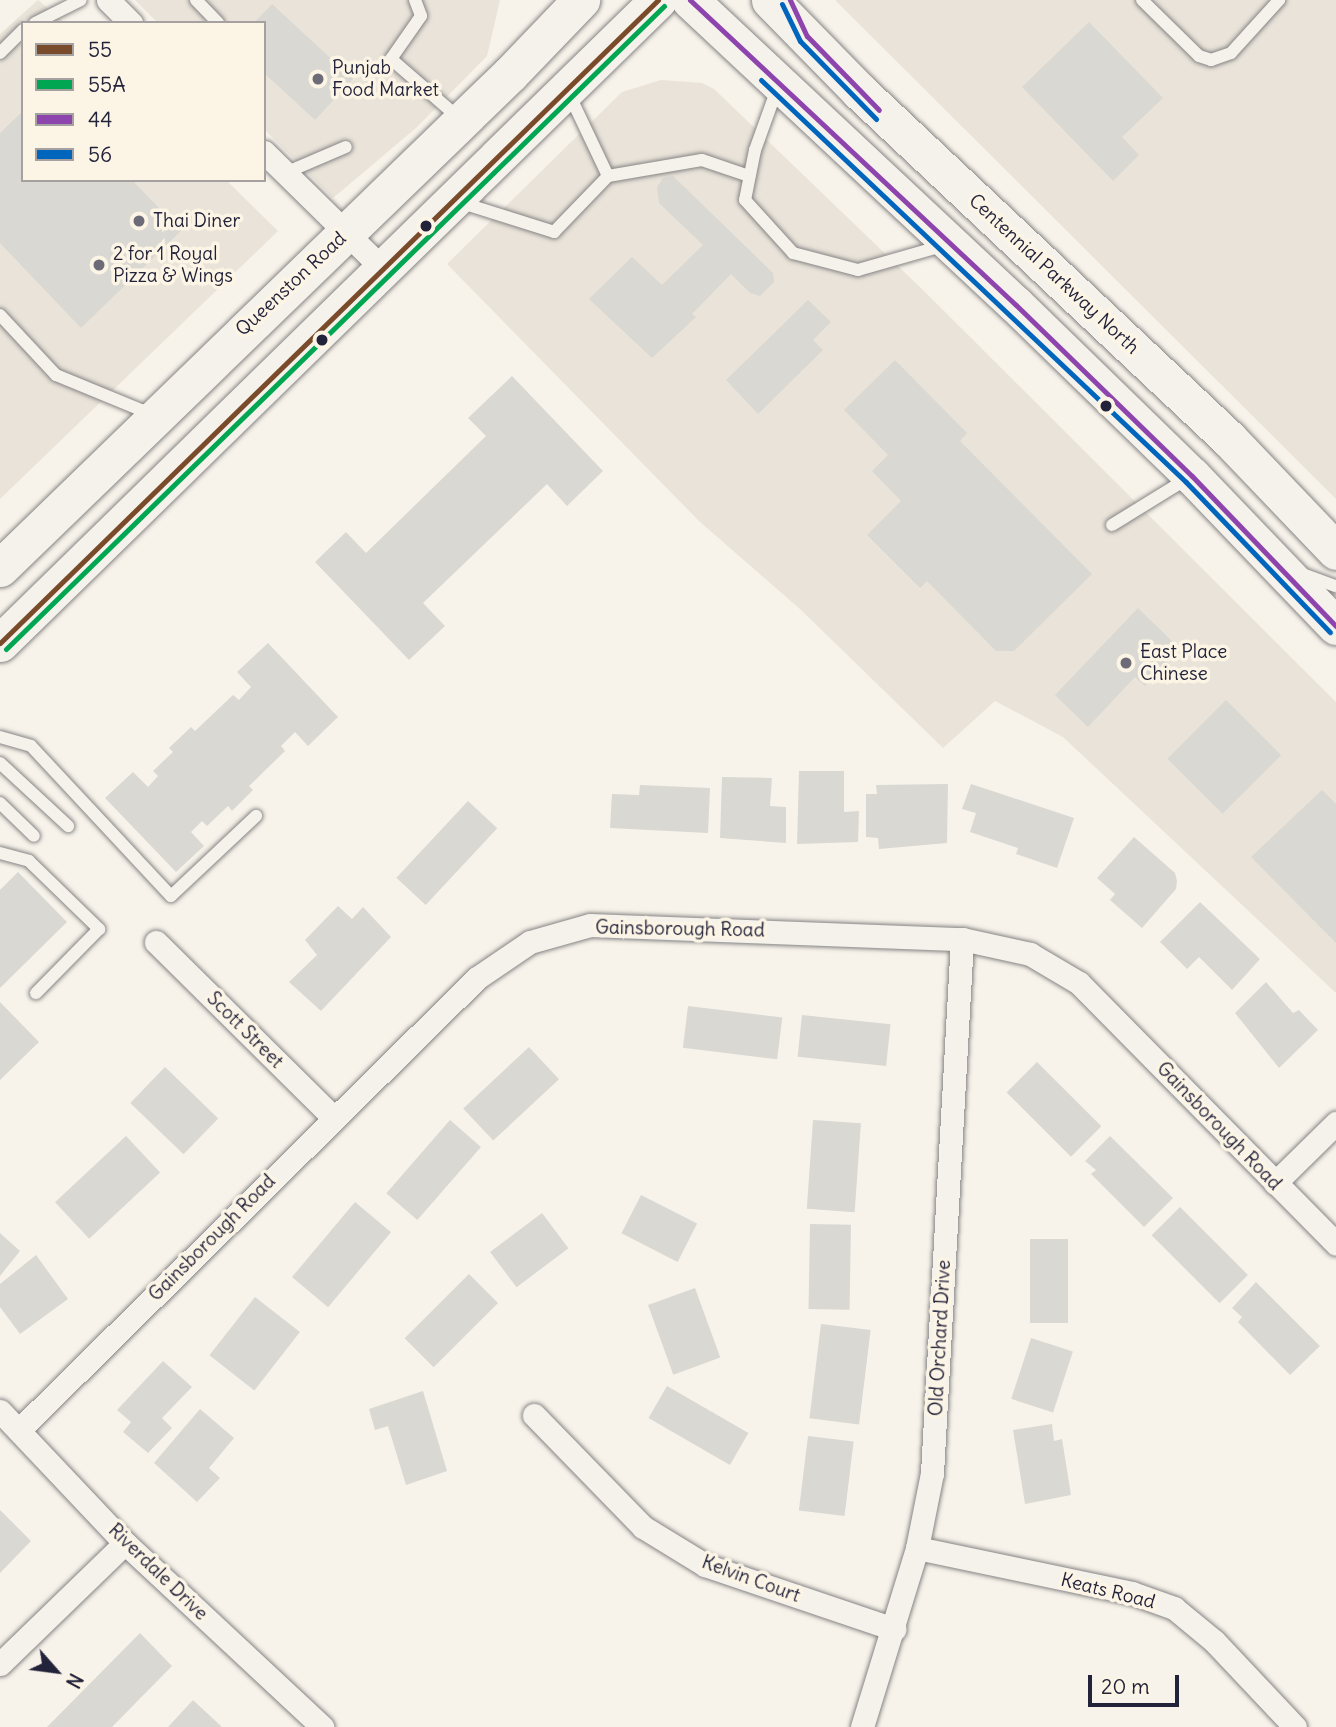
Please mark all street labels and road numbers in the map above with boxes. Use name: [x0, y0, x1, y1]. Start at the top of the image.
street label: Centennial Parkway North: [964, 189, 1144, 359]
street label: Queenston Road: [231, 227, 351, 341]
street label: Gainsborough Road: [595, 916, 765, 942]
street label: Scott Street: [202, 987, 288, 1073]
street label: Gainsborough Road: [1152, 1057, 1286, 1195]
street label: Gainsborough Road: [144, 1170, 280, 1306]
street label: Old Orchard Drive: [925, 1259, 955, 1417]
street label: Riverdale Drive: [104, 1519, 212, 1625]
street label: Kelvin Court: [699, 1551, 803, 1607]
street label: Keats Road: [1058, 1568, 1158, 1614]

